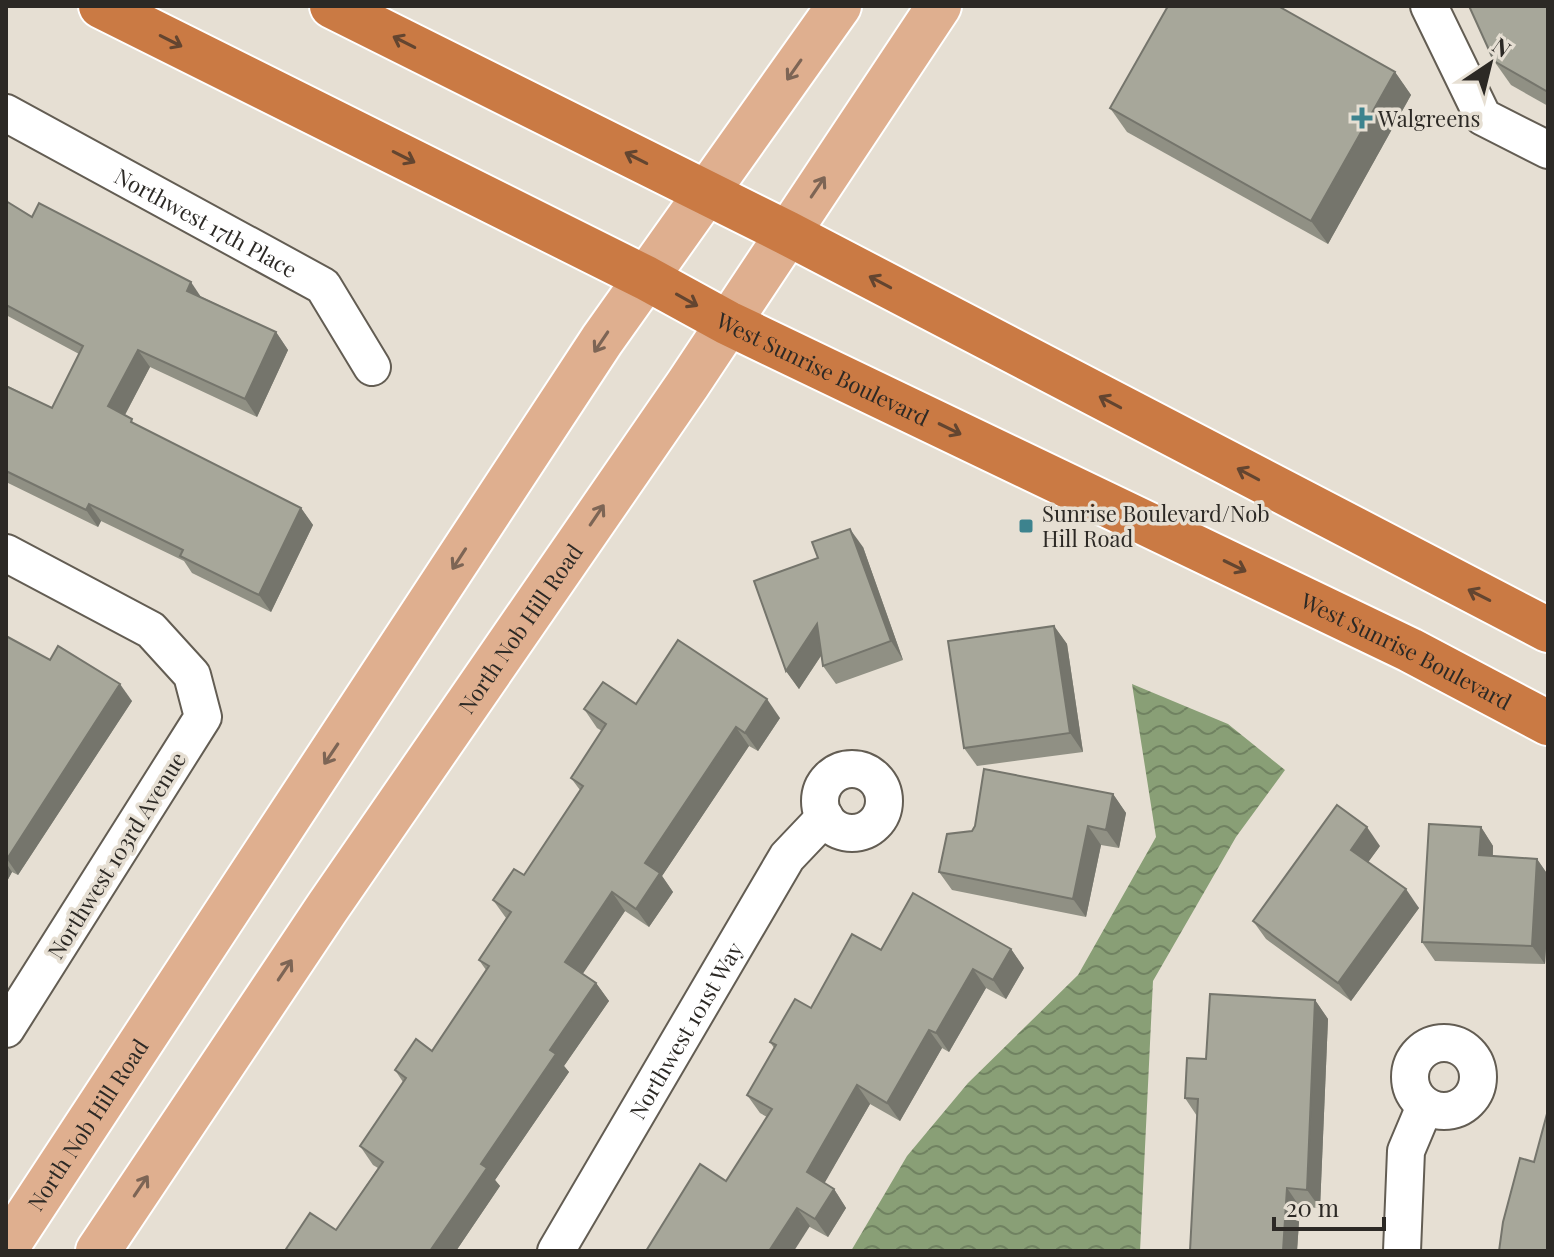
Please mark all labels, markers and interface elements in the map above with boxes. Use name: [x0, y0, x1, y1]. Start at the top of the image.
north arrow: [1450, 24, 1530, 104]
text: N: [1487, 30, 1517, 64]
one-way arrow: [159, 34, 183, 49]
one-way arrow: [392, 34, 416, 49]
one-way arrow: [786, 58, 802, 80]
place label: Walgreens: [1377, 103, 1480, 133]
marker: Walgreens: [1353, 109, 1371, 127]
one-way arrow: [391, 150, 415, 165]
one-way arrow: [625, 150, 649, 165]
street label: Northwest 17th Place: [110, 160, 303, 284]
one-way arrow: [809, 177, 826, 199]
one-way arrow: [868, 273, 892, 289]
one-way arrow: [675, 293, 699, 309]
street label: West Sunrise Boulevard: [710, 304, 934, 432]
one-way arrow: [593, 330, 609, 352]
one-way arrow: [1099, 393, 1123, 409]
one-way arrow: [938, 422, 962, 437]
one-way arrow: [1236, 465, 1260, 481]
place label: Sunrise Boulevard/Nob Hill Road: [1042, 498, 1270, 553]
one-way arrow: [589, 504, 605, 526]
marker: Sunrise Boulevard/Nob Hill Road: [1017, 517, 1035, 535]
street label: North Nob Hill Road: [451, 538, 589, 719]
one-way arrow: [451, 548, 467, 570]
one-way arrow: [1223, 559, 1247, 574]
street label: West Sunrise Boulevard: [1295, 585, 1517, 716]
one-way arrow: [1467, 586, 1491, 602]
one-way arrow: [322, 742, 338, 765]
street label: Northwest 103rd Avenue: [40, 746, 192, 964]
street label: Northwest 101st Way: [622, 936, 749, 1124]
one-way arrow: [277, 959, 294, 981]
street label: North Nob Hill Road: [20, 1032, 155, 1216]
one-way arrow: [133, 1175, 149, 1198]
scale bar: [1274, 1181, 1384, 1231]
text: 20 m: [1286, 1191, 1339, 1223]

